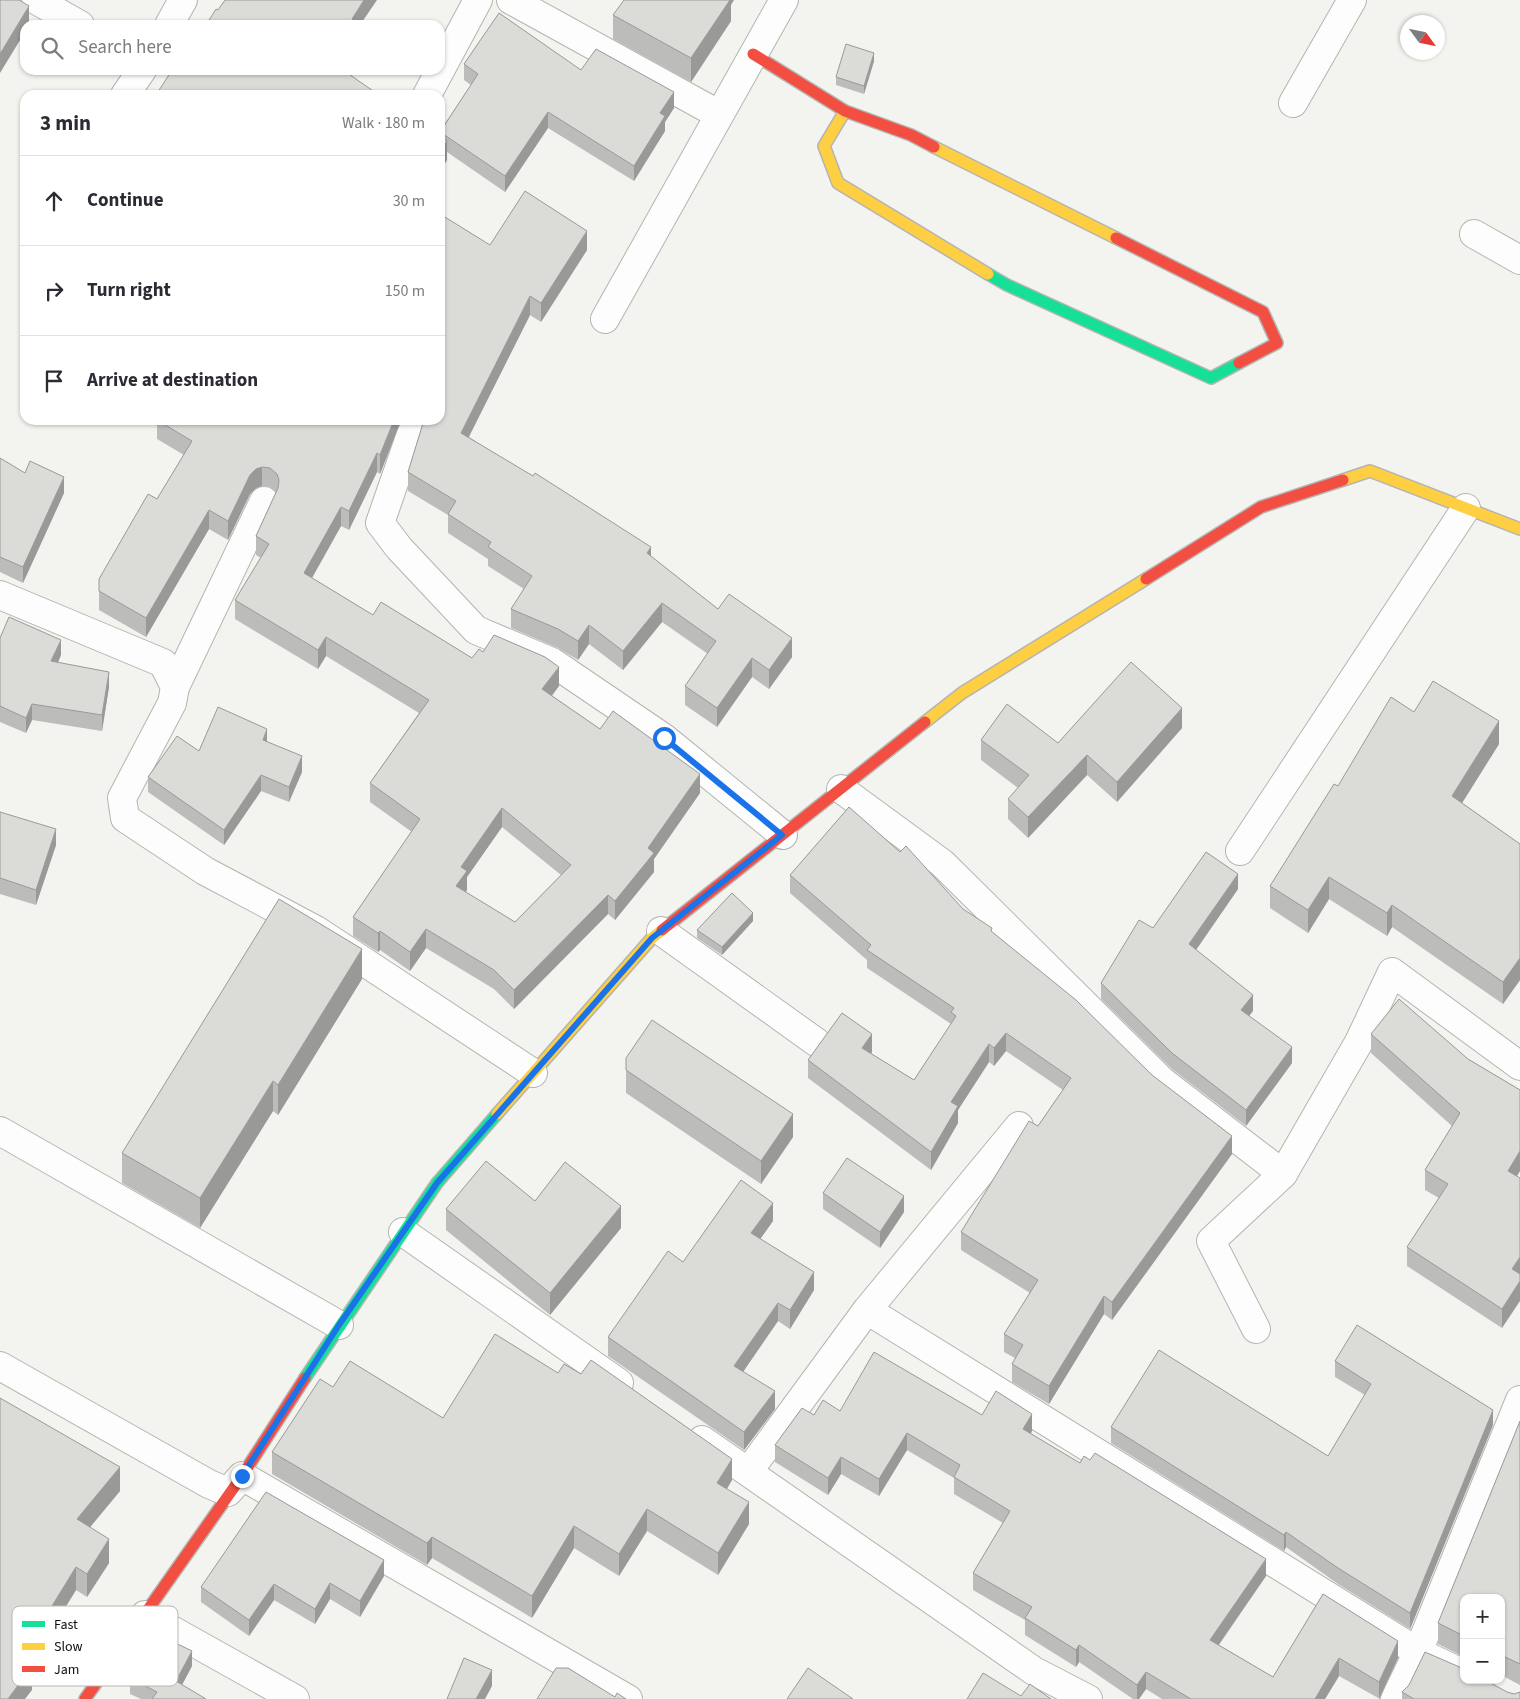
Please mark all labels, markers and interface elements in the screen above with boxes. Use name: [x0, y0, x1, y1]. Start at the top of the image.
north arrow: [1400, 15, 1445, 60]
search box: [20, 20, 445, 75]
icon: search: [38, 34, 66, 62]
text: Search here: [78, 34, 172, 61]
text: 3 min: [40, 108, 91, 138]
text: Walk · 180 m: [342, 112, 425, 134]
icon: ahead: [40, 187, 68, 215]
text: Continue: [87, 187, 164, 214]
text: 30 m: [393, 190, 425, 212]
icon: right: [40, 277, 68, 305]
text: Turn right: [87, 277, 171, 304]
text: 150 m: [385, 280, 425, 302]
icon: arrive: [40, 367, 68, 395]
text: Arrive at destination: [87, 367, 258, 394]
route start: [653, 727, 676, 750]
route end: [231, 1465, 254, 1488]
map controls: [1460, 1594, 1505, 1684]
button: +: [1460, 1594, 1505, 1639]
legend: [12, 1606, 178, 1686]
text: Fast: [54, 1615, 78, 1635]
text: Slow: [54, 1637, 83, 1657]
button: −: [1460, 1639, 1505, 1684]
text: Jam: [54, 1660, 79, 1680]

